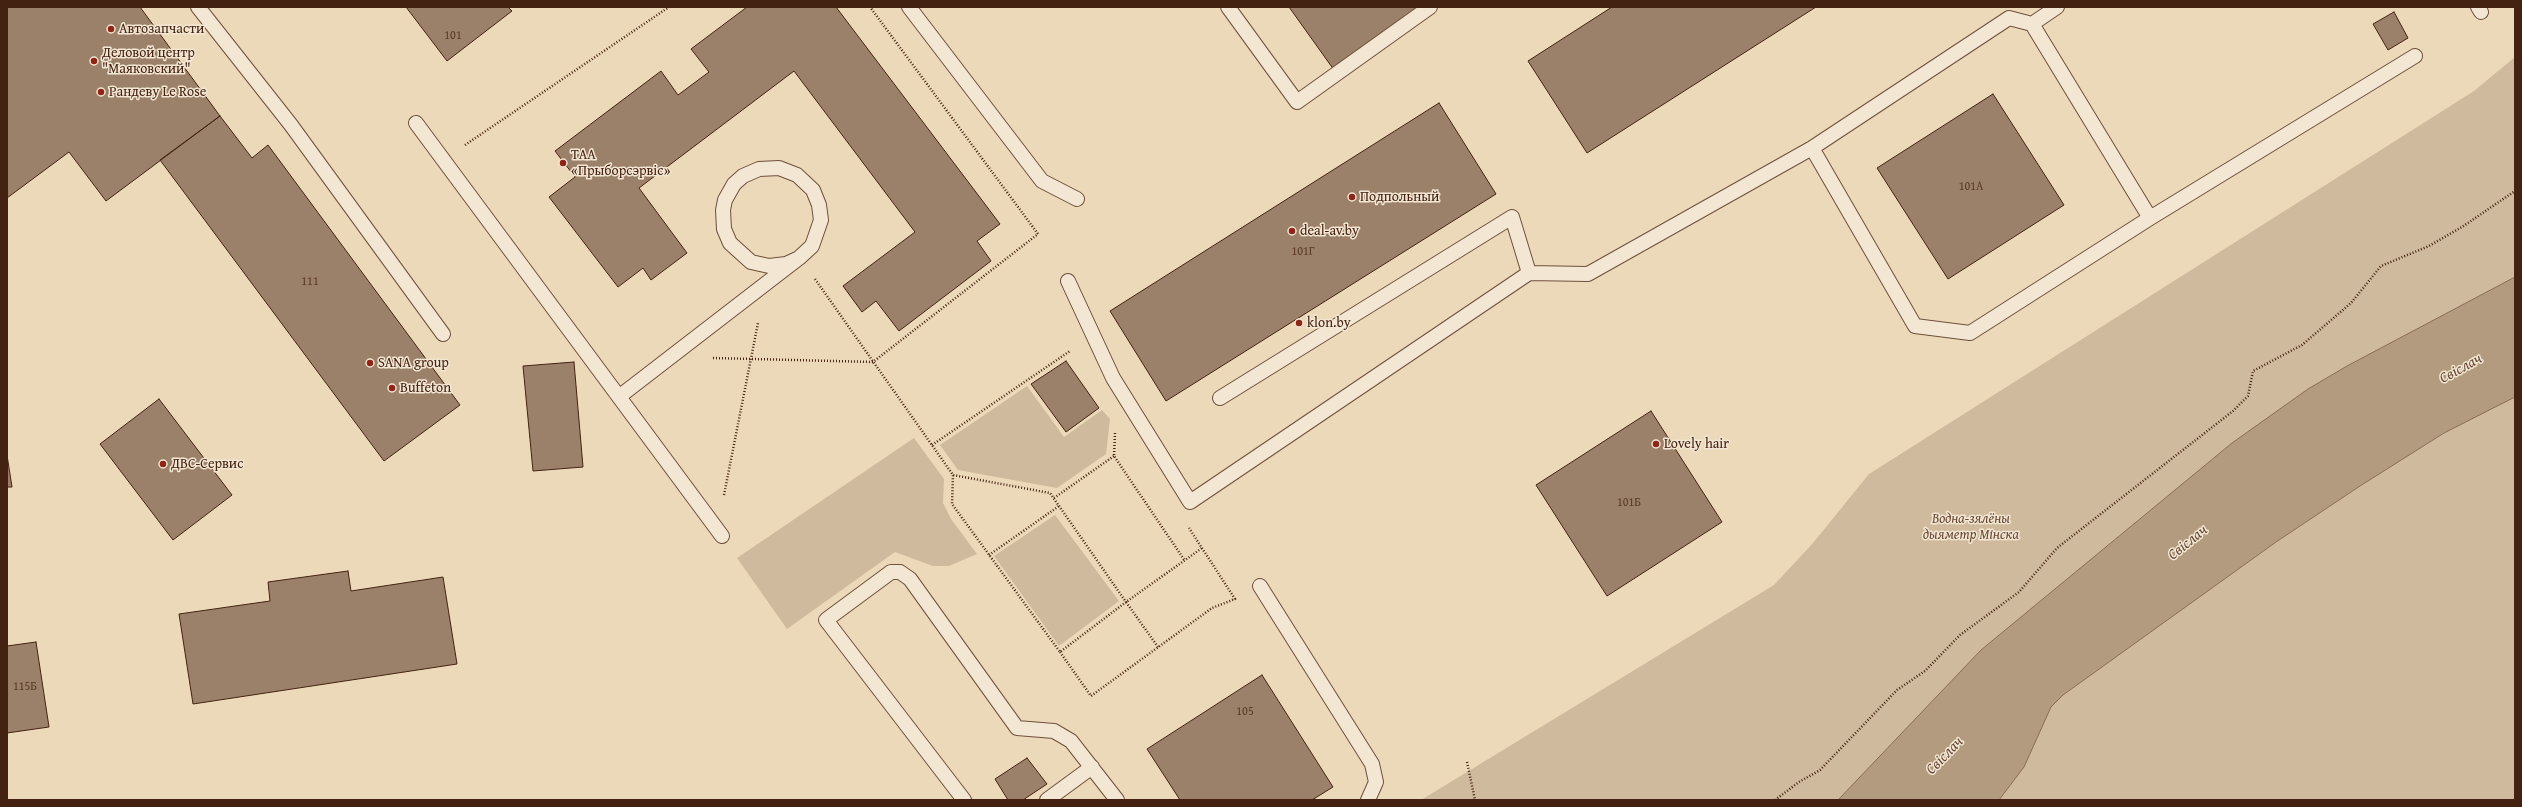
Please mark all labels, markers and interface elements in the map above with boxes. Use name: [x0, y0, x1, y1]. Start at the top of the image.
place label: Автозапчасти: [119, 21, 204, 37]
marker: Автозапчасти: [106, 24, 116, 34]
house number: 101: [444, 29, 462, 43]
place label: Деловой центр "Маяковский": [102, 45, 195, 78]
marker: Деловой центр "Маяковский": [89, 56, 99, 66]
place label: Рандеву Le Rose: [109, 84, 206, 100]
marker: Рандеву Le Rose: [96, 87, 106, 97]
place label: ТАА «Прыборсэрвіс»: [571, 147, 670, 180]
marker: ТАА «Прыборсэрвіс»: [558, 158, 568, 168]
house number: 101А: [1959, 180, 1983, 194]
place label: Подпольный: [1360, 189, 1439, 205]
marker: Подпольный: [1347, 192, 1357, 202]
place label: deal-av.by: [1300, 223, 1359, 239]
marker: deal-av.by: [1287, 226, 1297, 236]
house number: 101Г: [1291, 245, 1315, 259]
house number: 111: [301, 275, 319, 289]
place label: klon.by: [1307, 315, 1351, 331]
marker: klon.by: [1294, 318, 1304, 328]
water label: Свіслач: [2437, 350, 2485, 388]
place label: SANA group: [378, 355, 449, 371]
marker: SANA group: [365, 358, 375, 368]
place label: Buffeton: [400, 380, 451, 396]
marker: Buffeton: [387, 383, 397, 393]
place label: Lovely hair: [1664, 436, 1729, 452]
marker: Lovely hair: [1651, 439, 1661, 449]
place label: ДВС-Сервис: [171, 456, 243, 472]
marker: ДВС-Сервис: [158, 459, 168, 469]
house number: 101Б: [1617, 496, 1641, 510]
park label: Водна-зялёны дыяметр Мінска: [1923, 511, 2019, 544]
water label: Свіслач: [2165, 522, 2211, 564]
house number: 115Б: [13, 680, 37, 694]
house number: 105: [1236, 705, 1254, 719]
water label: Свіслач: [1923, 733, 1967, 779]

